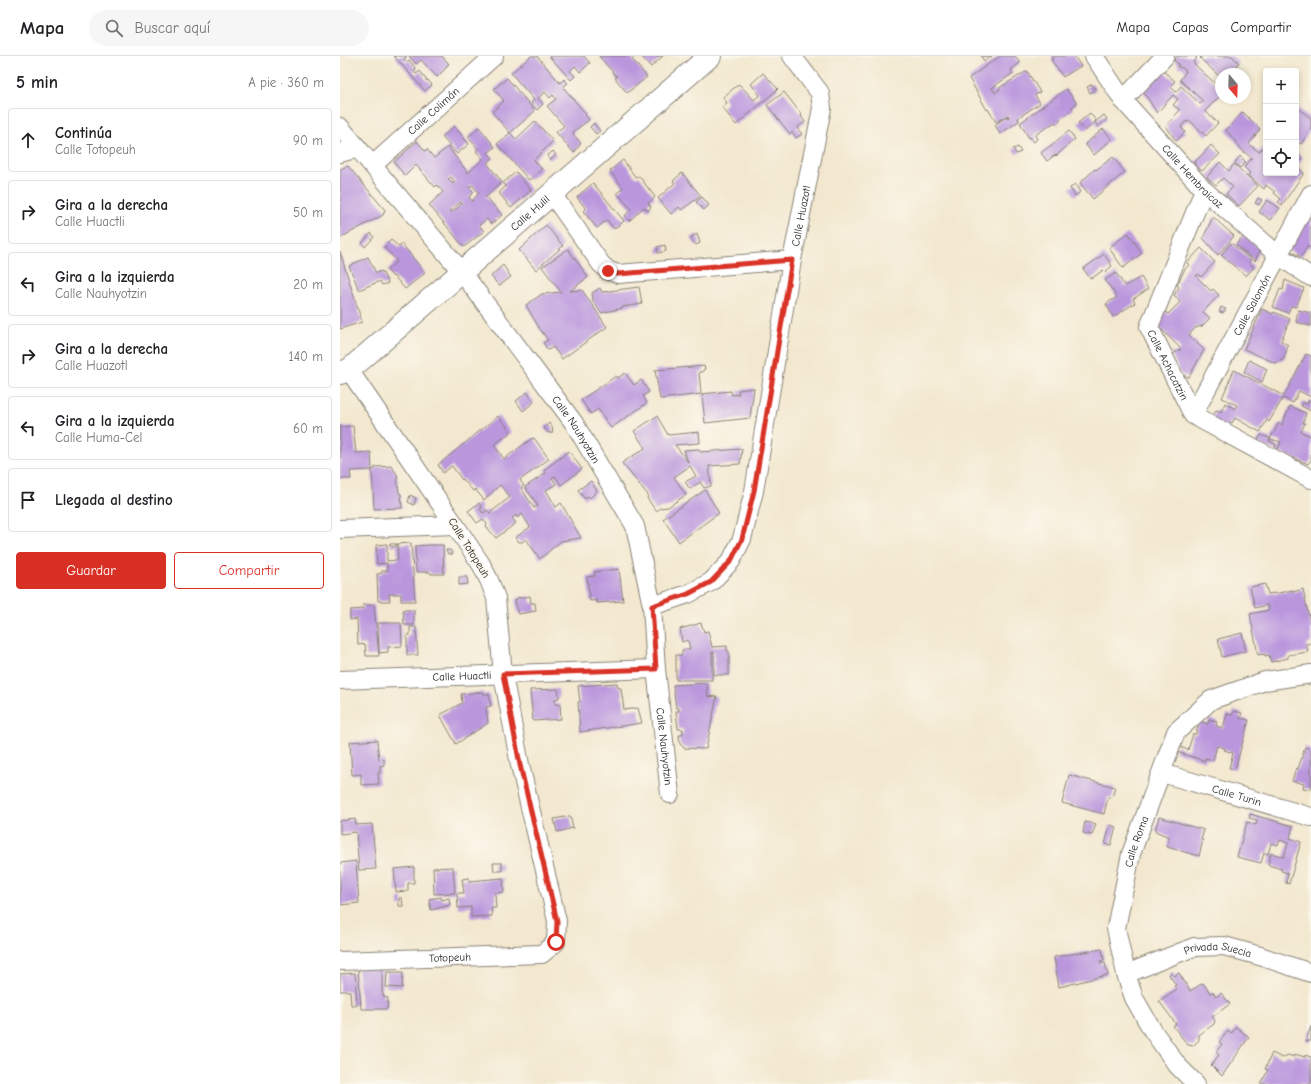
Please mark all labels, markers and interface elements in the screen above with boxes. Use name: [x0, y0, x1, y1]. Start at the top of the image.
search box: [89, 10, 369, 46]
text: Mapa: [20, 17, 65, 39]
icon: search: [103, 17, 125, 39]
text: Buscar aquí: [135, 19, 210, 37]
text: Mapa: [1117, 19, 1150, 36]
text: Capas: [1172, 19, 1208, 36]
text: Compartir: [1230, 19, 1291, 36]
north arrow: [1215, 68, 1251, 104]
map controls: [1263, 68, 1299, 176]
button: +: [1263, 68, 1299, 104]
text: 5 min: [16, 73, 58, 92]
text: A pie · 360 m: [248, 75, 324, 90]
street label: Calle Colimán: [405, 84, 462, 137]
button: −: [1263, 104, 1299, 140]
text: Continúa: [55, 124, 112, 142]
icon: ahead: [17, 129, 39, 151]
text: 90 m: [293, 133, 323, 148]
button: locate: [1263, 140, 1299, 176]
text: Calle Totopeuh: [55, 142, 136, 157]
street label: Calle Hembraicaz: [1159, 142, 1226, 211]
street label: Calle Huazotl: [788, 184, 813, 247]
street label: Calle Hulil: [508, 192, 552, 233]
text: Gira a la derecha: [55, 196, 168, 214]
icon: right: [17, 201, 39, 223]
text: 50 m: [293, 205, 323, 220]
text: Calle Huactli: [55, 214, 125, 229]
route end: [599, 262, 617, 280]
text: Gira a la izquierda: [55, 268, 175, 286]
street label: Calle Salomón: [1230, 272, 1274, 338]
icon: left: [17, 273, 39, 295]
text: 20 m: [293, 277, 323, 292]
text: Calle Nauhyotzin: [55, 286, 147, 301]
street label: Calle Achacatzin: [1145, 327, 1191, 402]
text: Gira a la derecha: [55, 340, 168, 358]
icon: right: [17, 345, 39, 367]
text: 140 m: [289, 349, 323, 364]
text: Calle Huazotl: [55, 358, 128, 373]
street label: Calle Nauhyotzin: [549, 393, 603, 465]
text: Gira a la izquierda: [55, 412, 175, 430]
icon: left: [17, 417, 39, 439]
text: 60 m: [293, 421, 323, 436]
text: Calle Huma-Cel: [55, 430, 142, 445]
icon: arrive: [17, 489, 39, 511]
text: Llegada al destino: [55, 491, 173, 509]
street label: Calle Totopeuh: [445, 516, 493, 581]
button: Guardar: [16, 552, 166, 589]
button: Compartir: [174, 552, 324, 589]
street label: Calle Huactli: [432, 668, 492, 683]
street label: Calle Nauhyotzin: [654, 707, 675, 786]
street label: Calle Turin: [1211, 782, 1263, 809]
street label: Calle Roma: [1122, 814, 1151, 868]
route start: [547, 933, 565, 951]
street label: Privada Suecia: [1182, 939, 1253, 960]
street label: Totopeuh: [429, 950, 471, 964]

